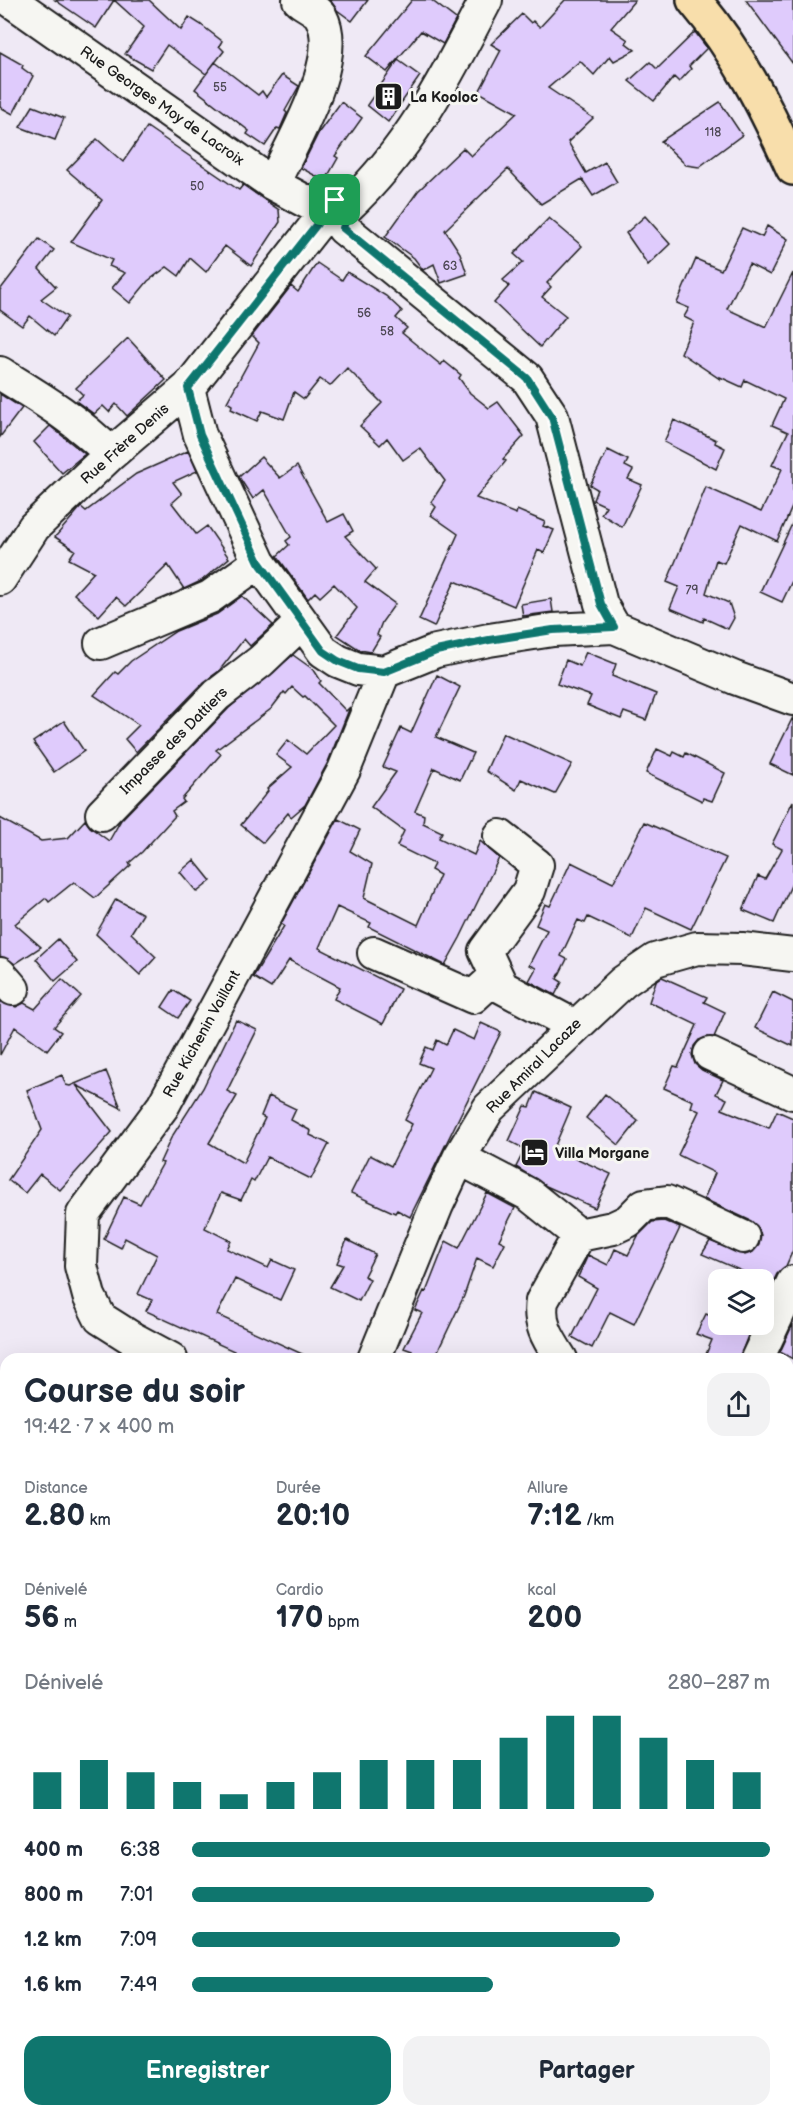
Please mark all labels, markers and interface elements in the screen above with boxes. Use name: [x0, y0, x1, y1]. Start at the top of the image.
street label: Rue Georges Moy de Lacroix: [76, 42, 248, 170]
house number: 55: [213, 80, 227, 95]
building icon: La Kooloc: [373, 81, 405, 113]
place label: La Kooloc: [410, 88, 478, 107]
house number: 118: [705, 125, 721, 140]
pin: [309, 174, 360, 225]
house number: 50: [190, 179, 204, 194]
icon: arrive: [318, 183, 351, 216]
house number: 63: [443, 259, 457, 274]
house number: 56: [357, 306, 371, 321]
house number: 58: [380, 324, 394, 339]
street label: Rue Frère Denis: [77, 399, 173, 489]
house number: 79: [686, 583, 698, 598]
street label: Impasse des Dattiers: [116, 683, 232, 799]
street label: Rue Kichenin Vaillant: [159, 967, 245, 1101]
street label: Rue Amiral Lacaze: [482, 1014, 586, 1118]
hotel icon: Villa Morgane: [518, 1137, 550, 1169]
place label: Villa Morgane: [555, 1144, 650, 1163]
map controls: [708, 1269, 774, 1335]
button: layers: [708, 1269, 774, 1335]
text: Course du soir: [24, 1372, 245, 1412]
button: share: [707, 1373, 770, 1436]
text: 19:42 · 7 × 400 m: [24, 1415, 174, 1439]
text: Distance: [24, 1479, 88, 1498]
text: Durée: [276, 1479, 321, 1498]
text: Allure: [527, 1479, 568, 1498]
text: 2.80: [24, 1498, 85, 1534]
text: 20:10: [276, 1498, 350, 1534]
text: 7:12: [527, 1498, 582, 1534]
text: km: [85, 1511, 111, 1530]
text: /km: [582, 1511, 614, 1530]
text: Dénivelé: [24, 1581, 87, 1600]
text: Cardio: [276, 1581, 324, 1600]
text: kcal: [527, 1581, 556, 1600]
text: 56: [24, 1600, 60, 1636]
text: 170: [276, 1600, 324, 1636]
text: 200: [527, 1600, 582, 1636]
text: m: [60, 1613, 77, 1632]
text: bpm: [324, 1613, 359, 1632]
text: Dénivelé: [24, 1671, 103, 1695]
text: 280–287 m: [668, 1671, 770, 1695]
text: 400 m: [24, 1838, 83, 1862]
text: 6:38: [120, 1838, 160, 1862]
text: 800 m: [24, 1883, 83, 1907]
text: 7:01: [120, 1883, 153, 1907]
text: 1.2 km: [24, 1928, 82, 1952]
text: 7:09: [120, 1928, 157, 1952]
text: 1.6 km: [24, 1973, 82, 1997]
text: 7:49: [120, 1973, 158, 1997]
button: Enregistrer: [24, 2036, 391, 2105]
button: Partager: [403, 2036, 770, 2105]

